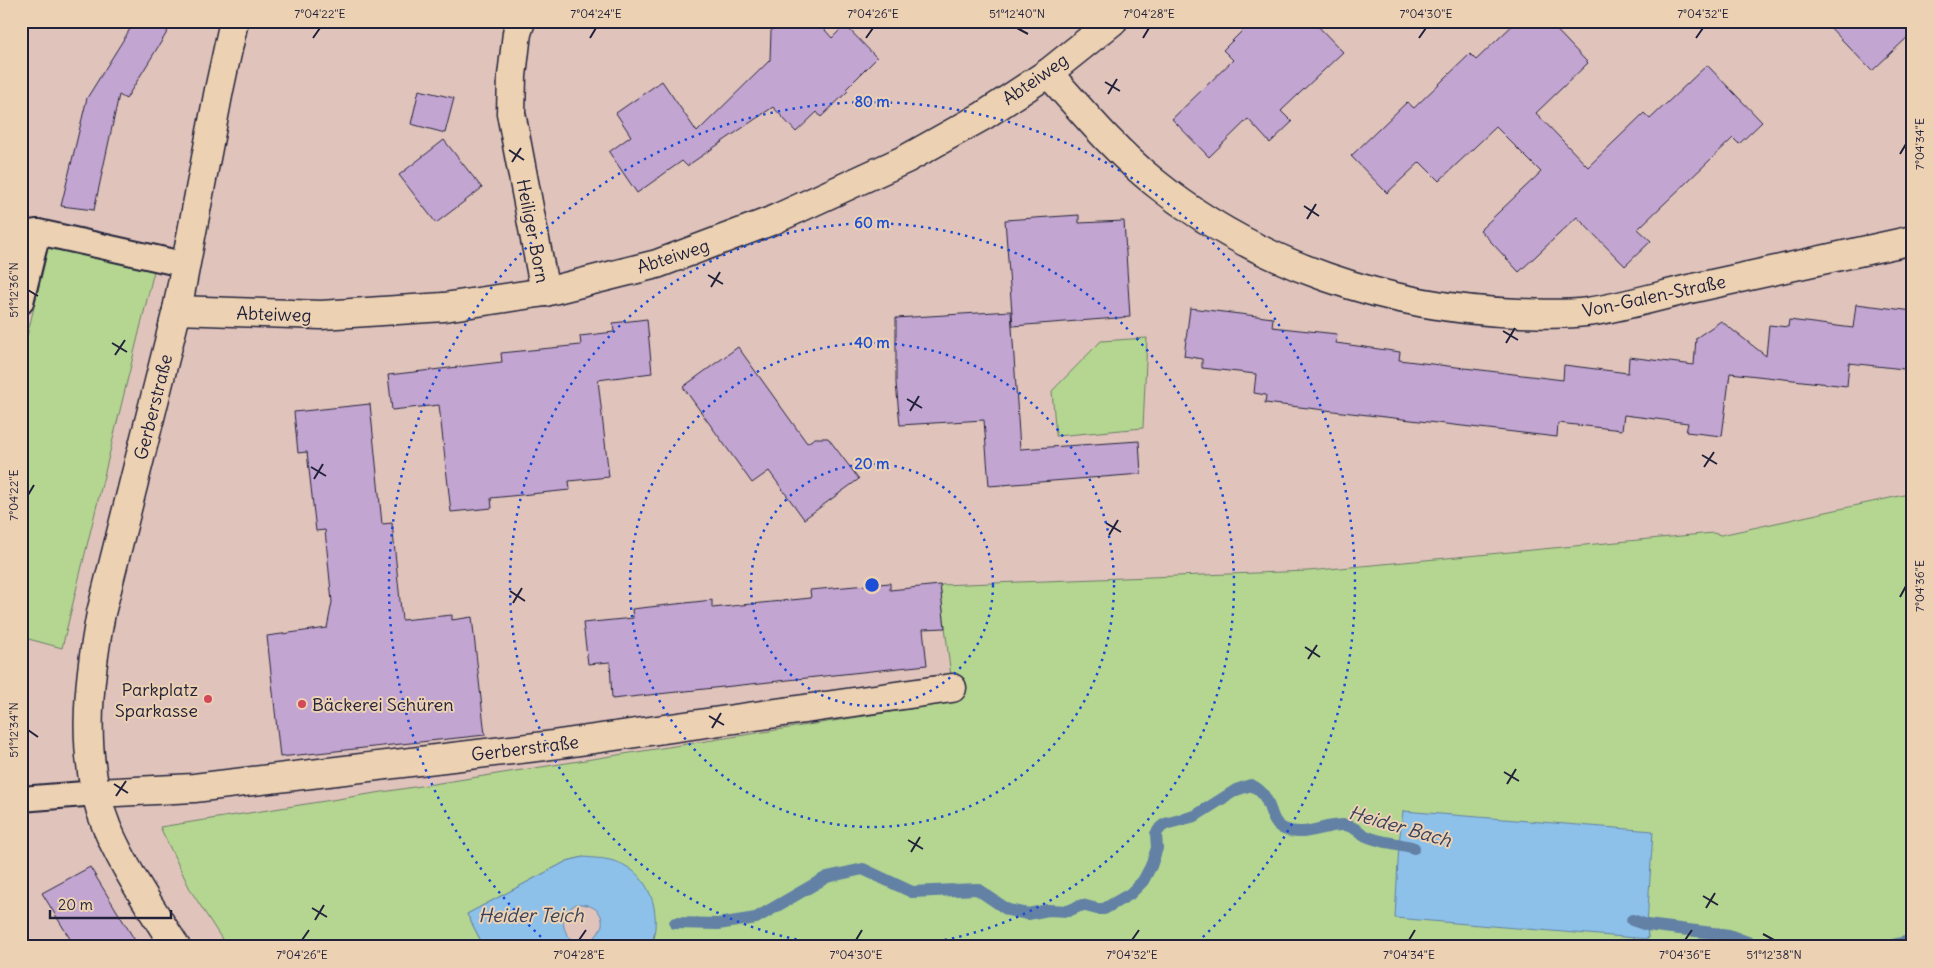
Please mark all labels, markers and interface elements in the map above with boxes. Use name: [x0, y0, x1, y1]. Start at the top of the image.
text: 7°04'22"E: [294, 6, 346, 21]
text: 7°04'24"E: [570, 6, 622, 21]
text: 7°04'26"E: [847, 6, 899, 21]
text: 51°12'40"N: [989, 6, 1045, 21]
text: 7°04'28"E: [1123, 6, 1175, 21]
text: 7°04'30"E: [1400, 6, 1452, 21]
text: 7°04'32"E: [1677, 6, 1729, 21]
street label: Abteiweg: [998, 48, 1072, 110]
text: 80 m: [854, 92, 890, 111]
text: 7°04'34"E: [1912, 118, 1927, 170]
street label: Heiliger Born: [512, 177, 554, 285]
text: 60 m: [854, 213, 890, 232]
street label: Abteiweg: [634, 233, 712, 279]
text: 51°12'36"N: [6, 262, 21, 318]
street label: Von-Galen-Straße: [1580, 270, 1728, 322]
street label: Abteiweg: [236, 301, 312, 327]
text: 40 m: [854, 333, 890, 352]
street label: Gerberstraße: [129, 352, 177, 462]
text: 20 m: [855, 454, 889, 473]
text: 7°04'22"E: [6, 469, 21, 521]
text: 7°04'36"E: [1912, 560, 1927, 612]
centre of rings: [863, 576, 881, 594]
place label: Parkplatz Sparkasse: [115, 678, 198, 722]
marker: Parkplatz Sparkasse: [202, 693, 214, 705]
place label: Bäckerei Schüren: [312, 693, 454, 716]
marker: Bäckerei Schüren: [296, 698, 308, 710]
text: 51°12'34"N: [6, 702, 21, 758]
street label: Gerberstraße: [470, 730, 580, 766]
water label: Heider Bach: [1346, 800, 1455, 852]
scale bar: [50, 888, 171, 920]
text: 20 m: [58, 895, 93, 914]
water label: Heider Teich: [478, 903, 585, 927]
text: 7°04'26"E: [276, 947, 328, 962]
text: 7°04'28"E: [553, 947, 605, 962]
text: 7°04'30"E: [830, 947, 882, 962]
text: 7°04'32"E: [1106, 947, 1158, 962]
text: 7°04'34"E: [1383, 947, 1435, 962]
text: 7°04'36"E: [1659, 947, 1711, 962]
text: 51°12'38"N: [1746, 947, 1802, 962]

